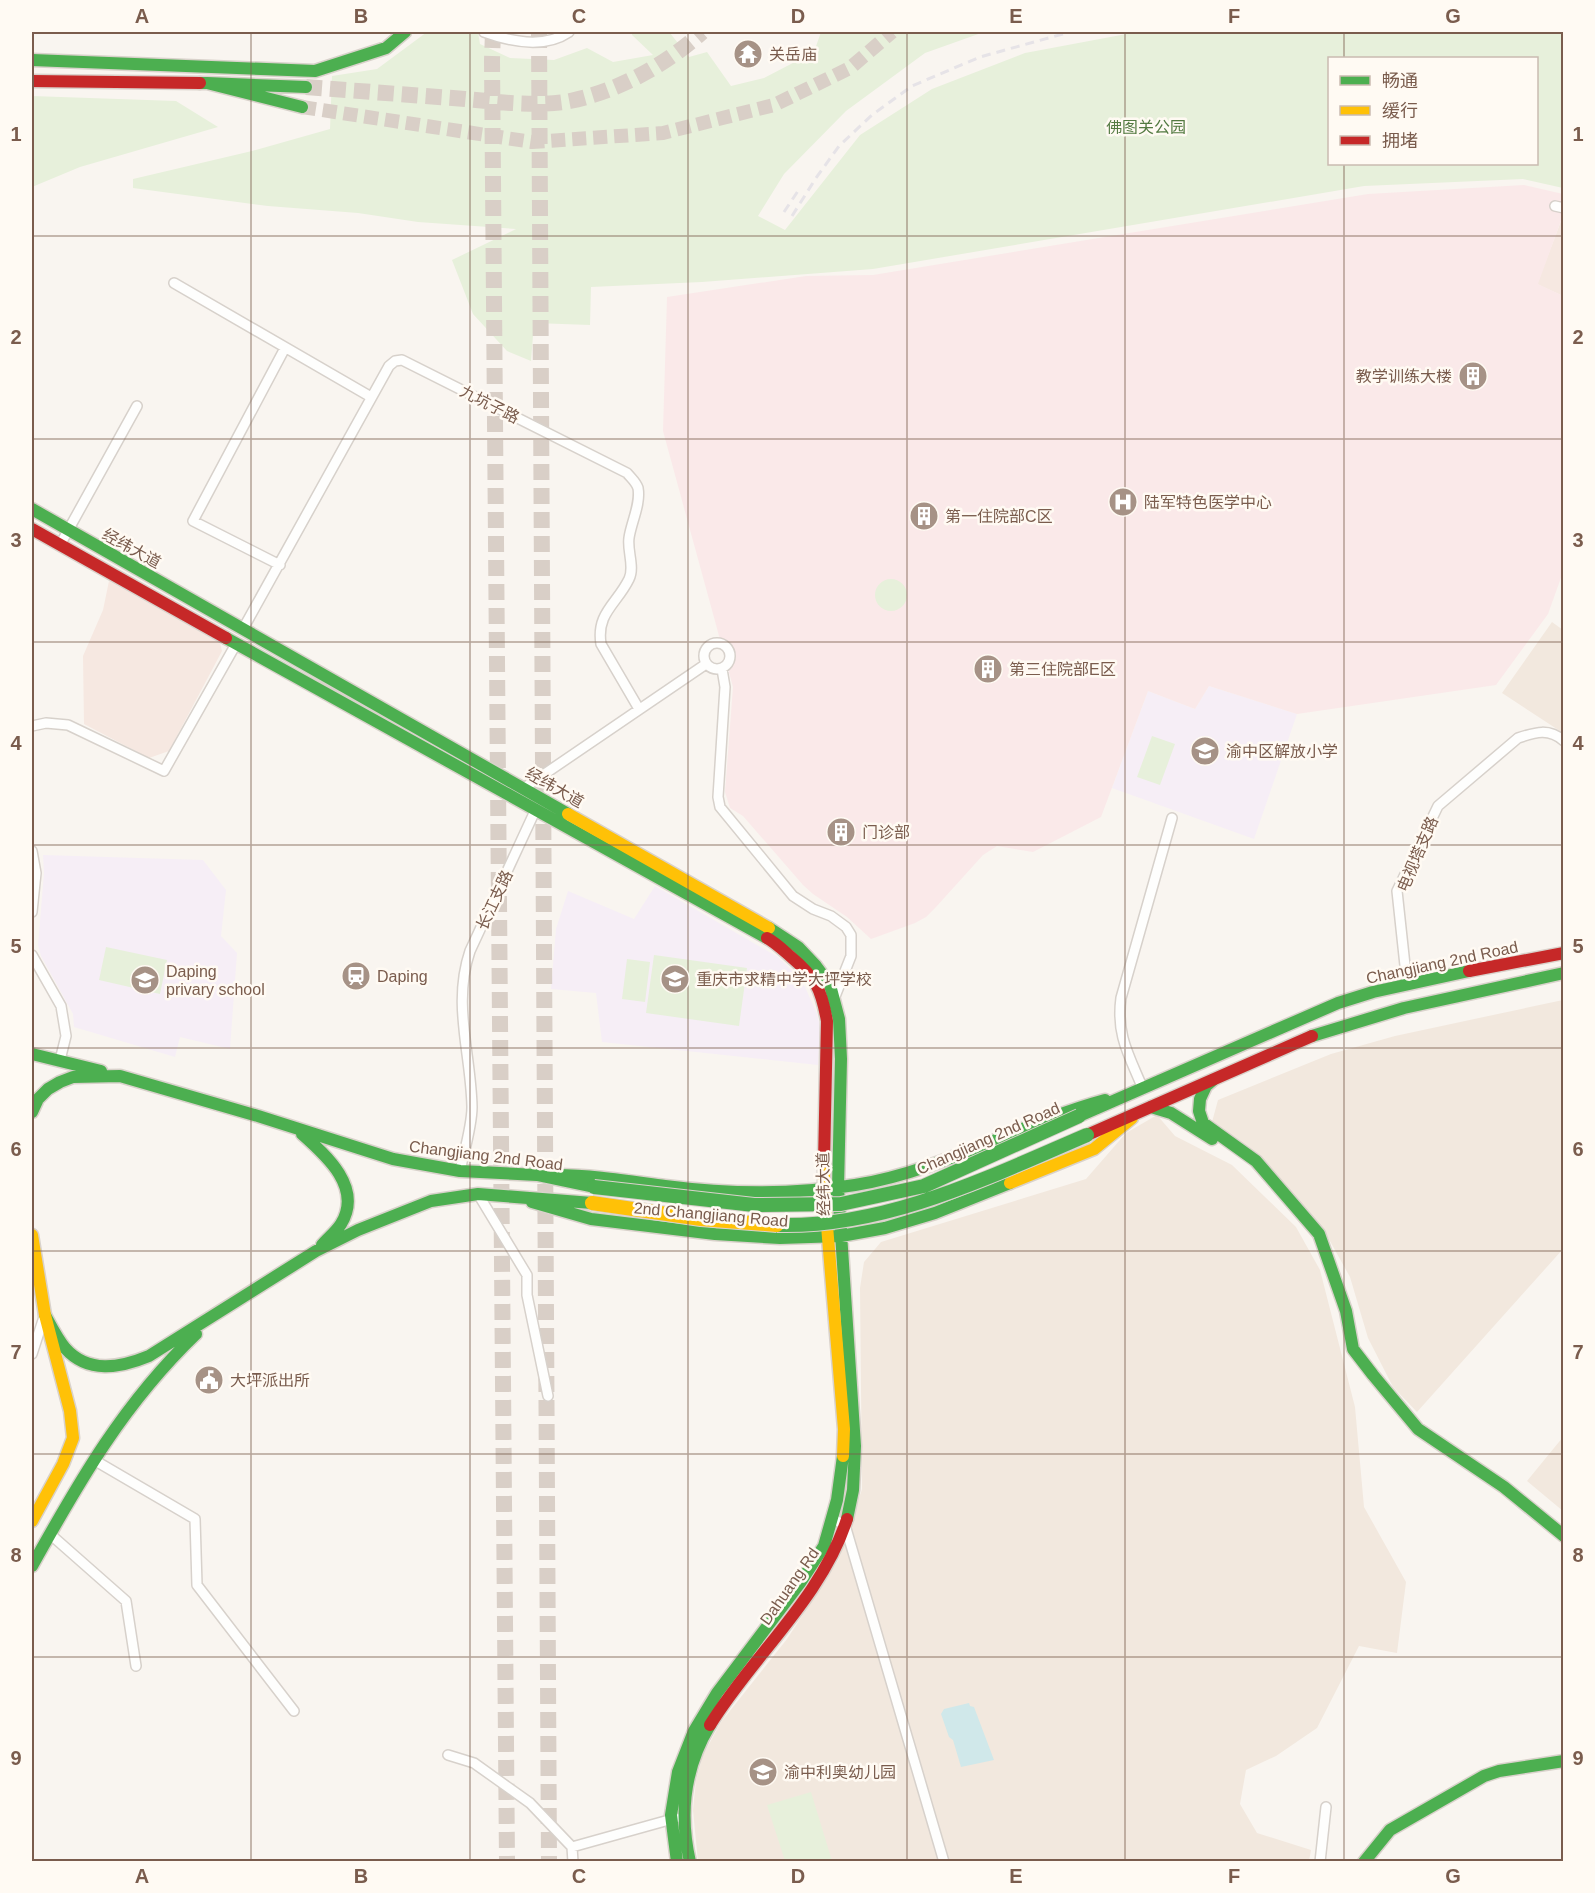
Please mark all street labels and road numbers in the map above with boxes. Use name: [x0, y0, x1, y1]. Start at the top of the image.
street label: 九坑子路: [457, 382, 522, 427]
street label: 经纬大道: [100, 525, 164, 571]
street label: 经纬大道: [523, 764, 587, 811]
street label: 电视塔支路: [1394, 814, 1441, 894]
street label: 长江支路: [473, 868, 516, 933]
street label: Changjiang 2nd Road: [1365, 938, 1520, 987]
street label: Changjiang 2nd Road: [914, 1099, 1062, 1178]
street label: Changjiang 2nd Road: [408, 1138, 564, 1173]
street label: 经纬大道: [814, 1152, 833, 1216]
street label: 2nd Changjiang Road: [633, 1199, 789, 1230]
street label: Dahuang Rd: [757, 1545, 822, 1628]

